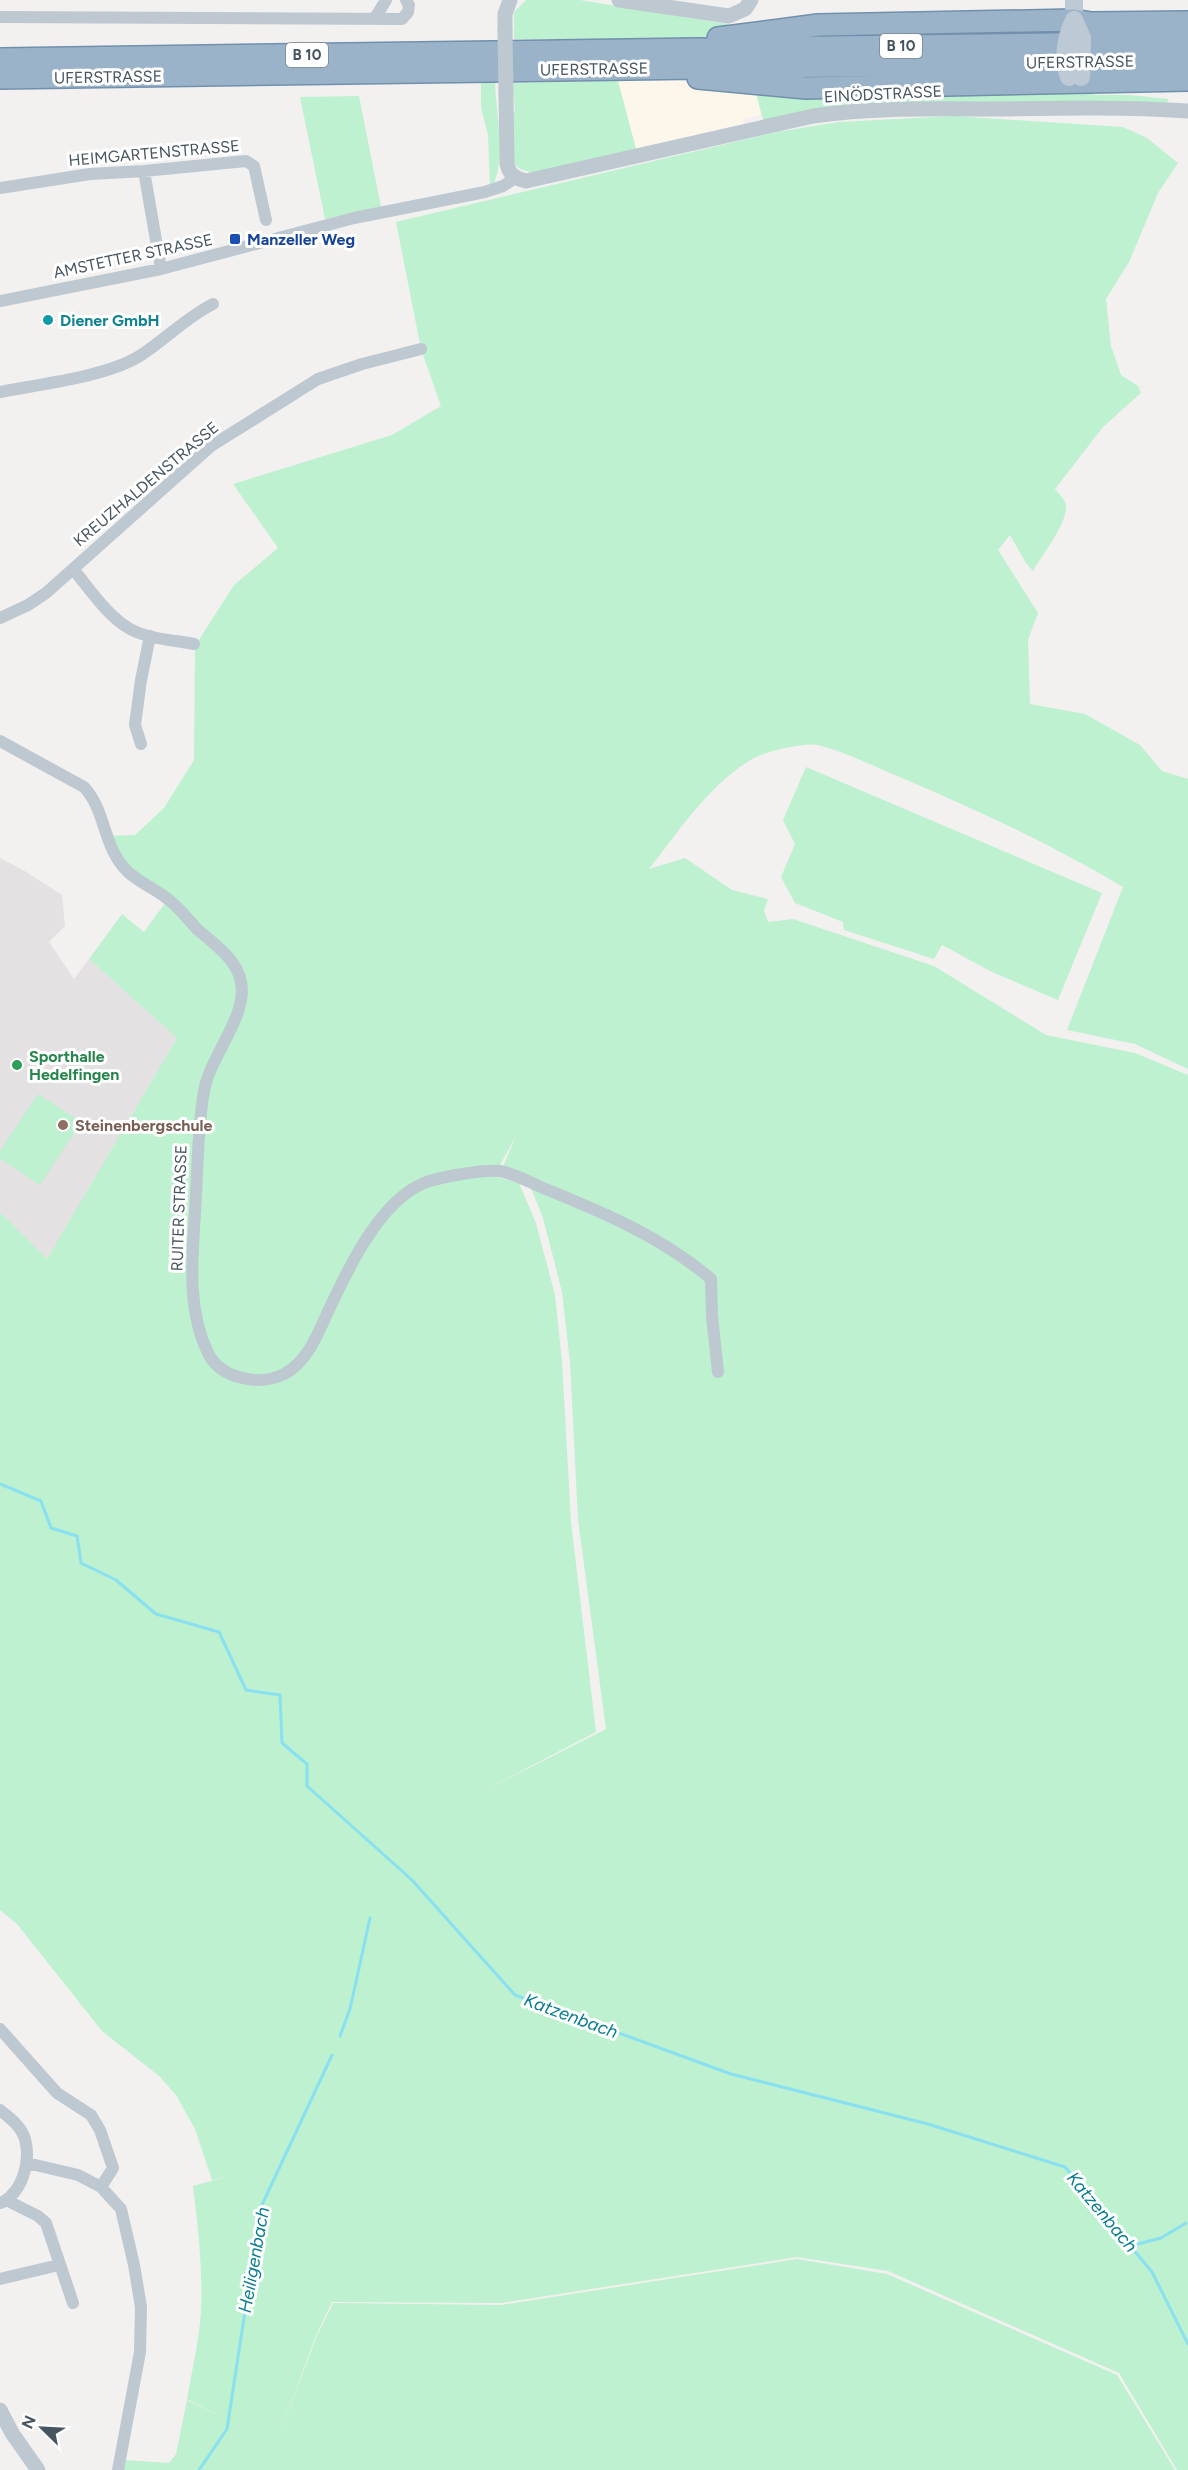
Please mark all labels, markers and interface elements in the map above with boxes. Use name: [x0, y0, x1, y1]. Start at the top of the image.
road number: B 10: [880, 34, 922, 58]
road number: B 10: [286, 43, 328, 67]
street label: UFERSTRASSE: [1026, 52, 1134, 72]
street label: UFERSTRASSE: [540, 59, 648, 79]
street label: UFERSTRASSE: [54, 67, 162, 87]
street label: EINÖDSTRASSE: [823, 81, 943, 107]
street label: HEIMGARTENSTRASSE: [68, 136, 240, 170]
street label: AMSTETTER STRASSE: [52, 230, 214, 282]
place label: Manzeller Weg: [247, 230, 355, 249]
marker: Manzeller Weg: [228, 232, 242, 246]
place label: Diener GmbH: [60, 311, 159, 330]
marker: Diener GmbH: [41, 313, 55, 327]
street label: KREUZHALDENSTRASSE: [70, 418, 222, 550]
place label: Sporthalle Hedelfingen: [29, 1047, 119, 1084]
marker: Sporthalle Hedelfingen: [10, 1058, 24, 1072]
place label: Steinenbergschule: [75, 1116, 213, 1135]
marker: Steinenbergschule: [56, 1118, 70, 1132]
street label: RUITER STRASSE: [167, 1144, 191, 1272]
water label: Katzenbach: [521, 1989, 621, 2043]
water label: Katzenbach: [1062, 2167, 1142, 2257]
water label: Heiligenbach: [234, 2205, 274, 2315]
north arrow: [12, 2398, 72, 2458]
text: N: [18, 2413, 40, 2432]

